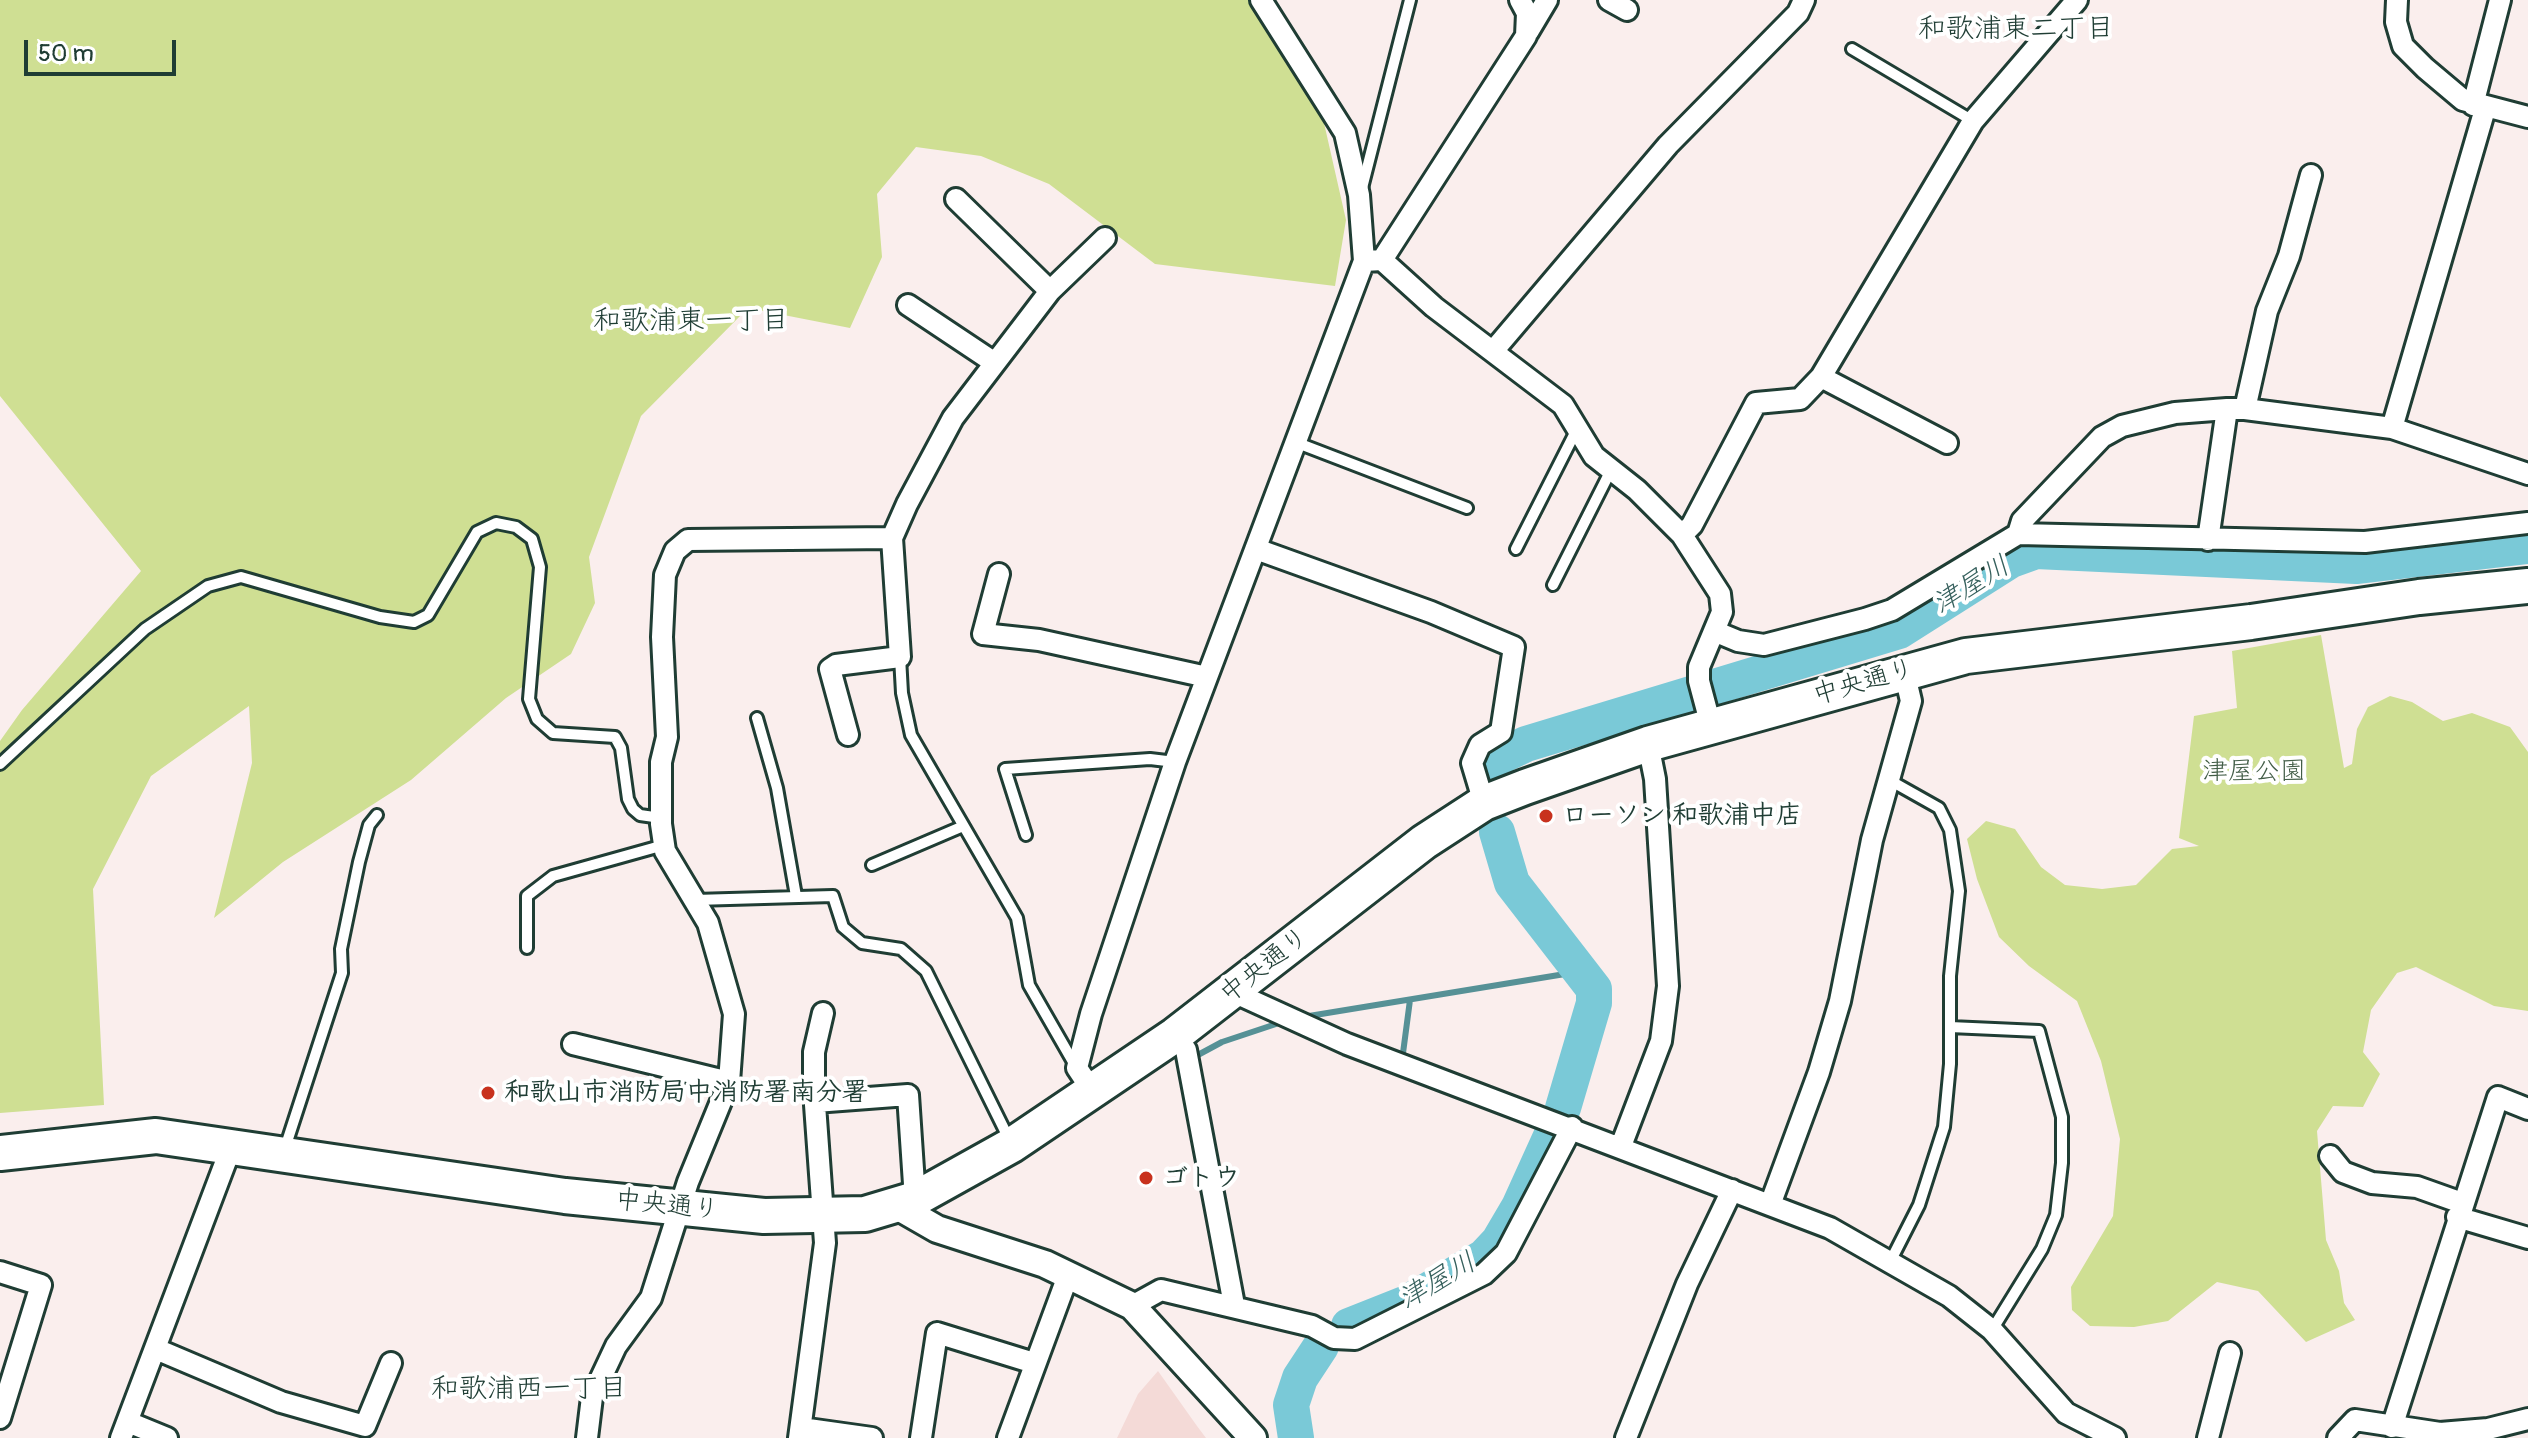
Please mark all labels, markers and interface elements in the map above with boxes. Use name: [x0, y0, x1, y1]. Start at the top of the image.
district label: 和歌浦東二丁目: [1918, 13, 2114, 47]
scale bar: [28, 24, 180, 74]
text: 50 m: [38, 39, 94, 68]
district label: 和歌浦東一丁目: [593, 305, 789, 339]
water label: 津屋川: [1927, 550, 2017, 622]
street label: 中央通り: [1810, 654, 1918, 712]
park label: 津屋公園: [2202, 756, 2306, 788]
place label: ローソン 和歌浦中店: [1562, 800, 1802, 832]
marker: ローソン 和歌浦中店: [1537, 807, 1555, 825]
street label: 中央通り: [1214, 922, 1316, 1010]
place label: 和歌山市消防局中消防署南分署: [504, 1077, 868, 1109]
marker: 和歌山市消防局中消防署南分署: [479, 1084, 497, 1102]
place label: ゴトウ: [1162, 1162, 1240, 1194]
marker: ゴトウ: [1137, 1169, 1155, 1187]
street label: 中央通り: [614, 1185, 720, 1227]
water label: 津屋川: [1393, 1246, 1483, 1318]
district label: 和歌浦西一丁目: [431, 1373, 627, 1407]

